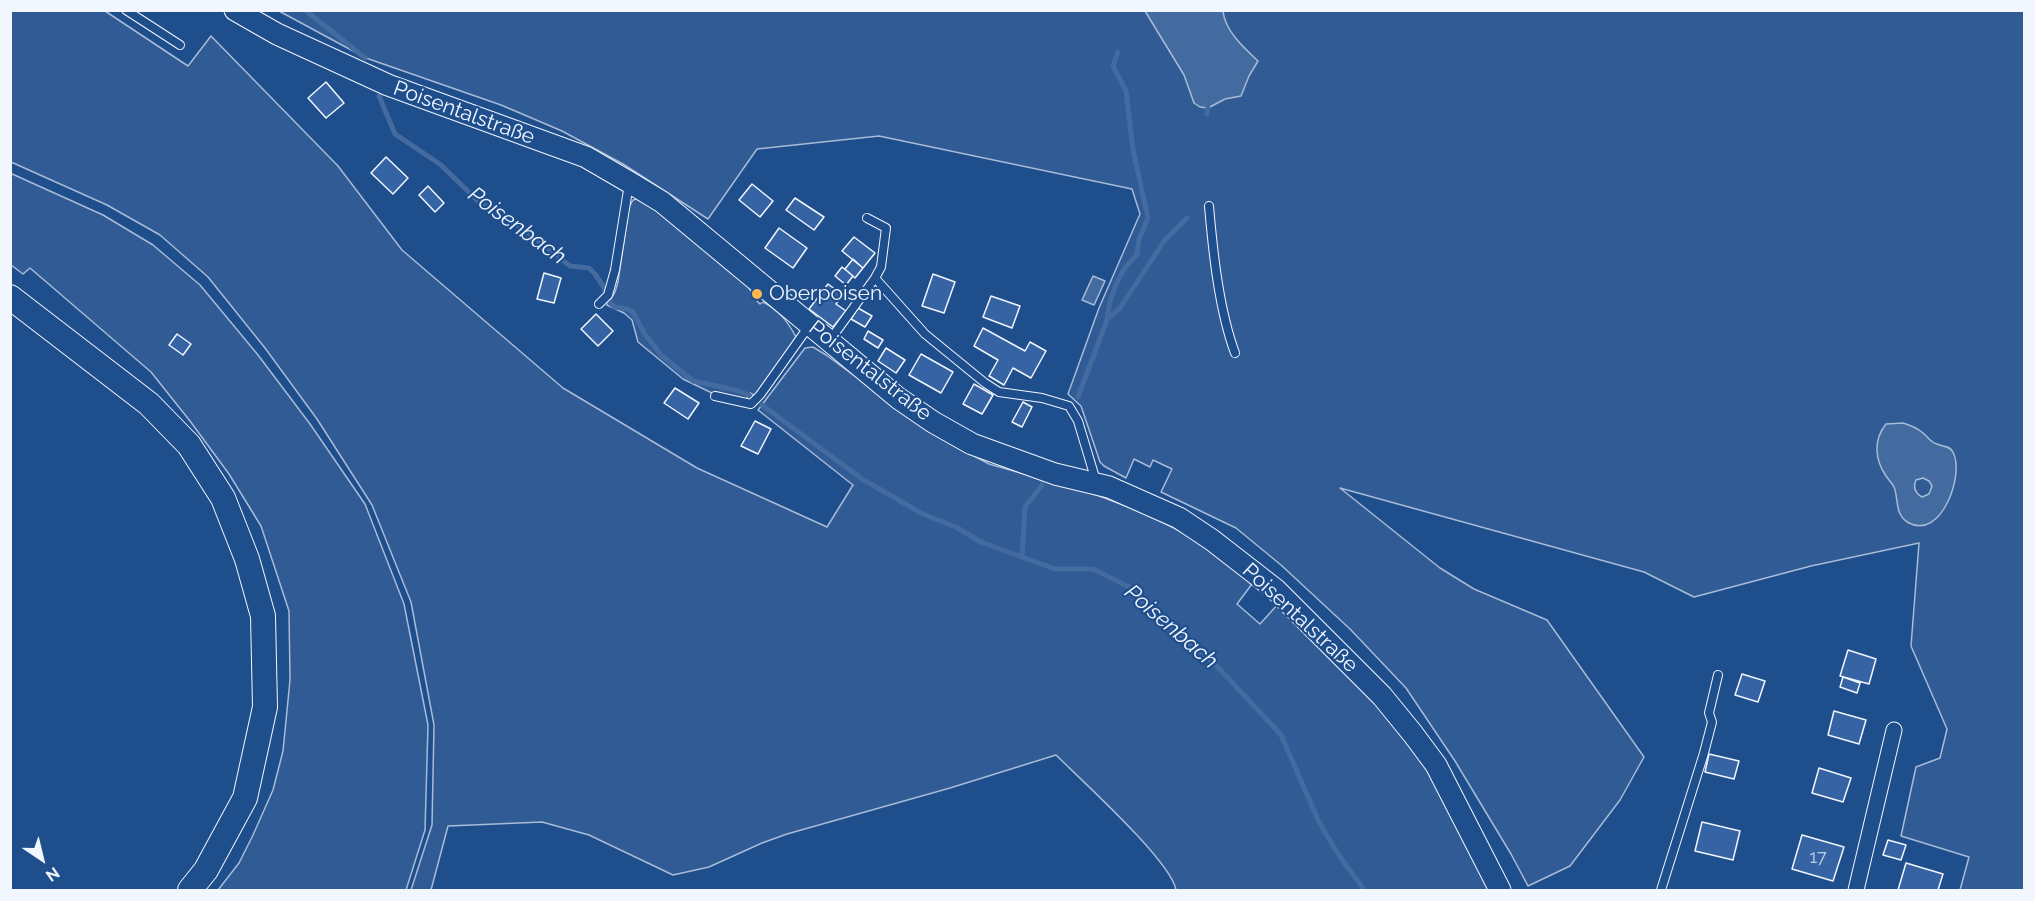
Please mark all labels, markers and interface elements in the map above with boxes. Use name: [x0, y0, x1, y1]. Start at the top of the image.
street label: Poisentalstraße: [390, 76, 538, 150]
water label: Poisenbach: [463, 182, 571, 270]
place label: Oberpoisen: [769, 281, 882, 307]
marker: Oberpoisen: [750, 287, 764, 301]
street label: Poisentalstraße: [804, 315, 936, 427]
street label: Poisentalstraße: [1237, 558, 1363, 678]
water label: Poisenbach: [1119, 579, 1223, 675]
north arrow: [12, 829, 72, 889]
house number: 17: [1809, 847, 1827, 869]
text: N: [42, 863, 63, 885]

